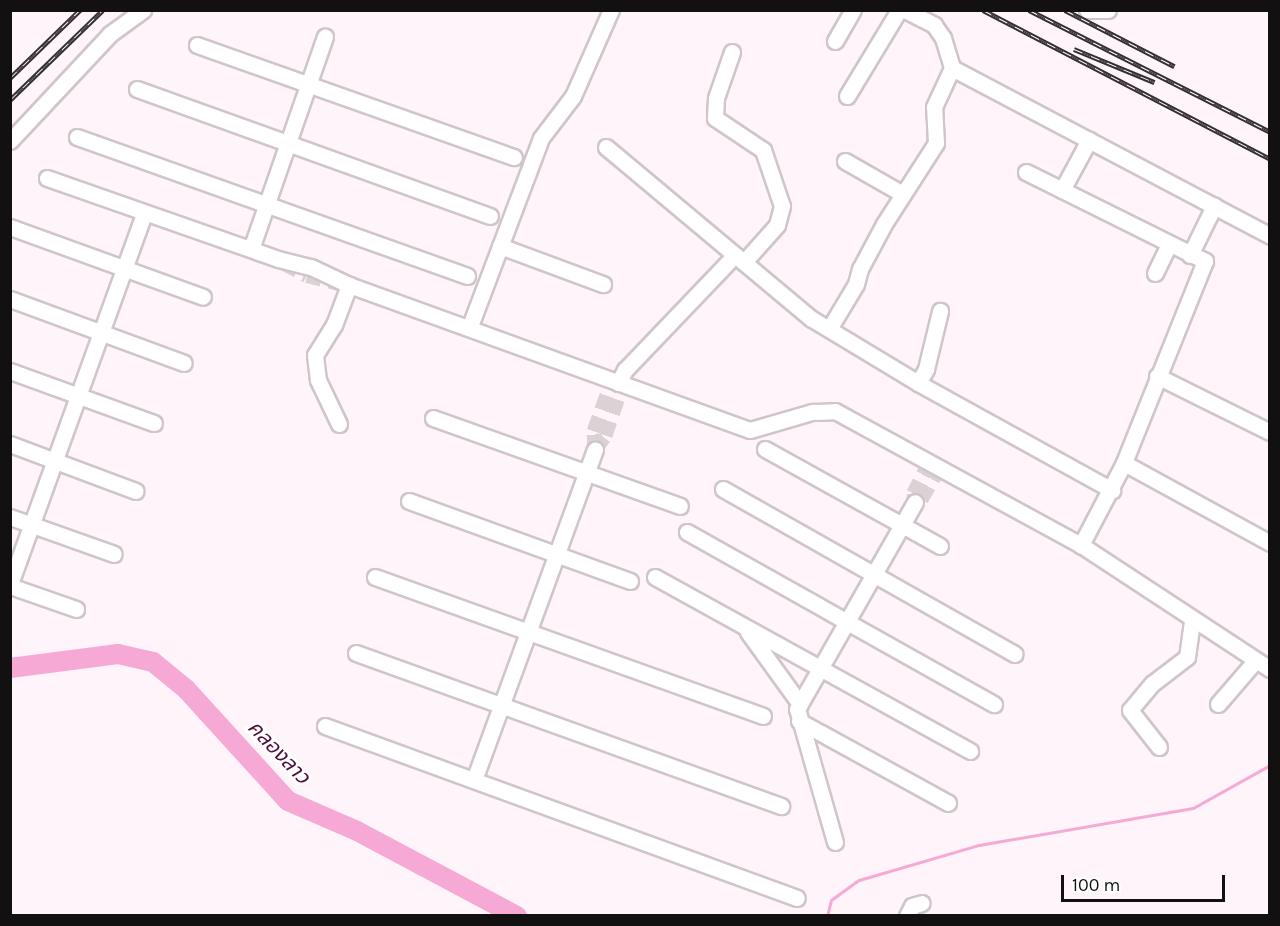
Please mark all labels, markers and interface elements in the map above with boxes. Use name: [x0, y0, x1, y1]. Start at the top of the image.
water label: คลองลาว: [242, 715, 316, 789]
scale bar: [1064, 863, 1228, 901]
text: 100 m: [1072, 874, 1120, 896]

